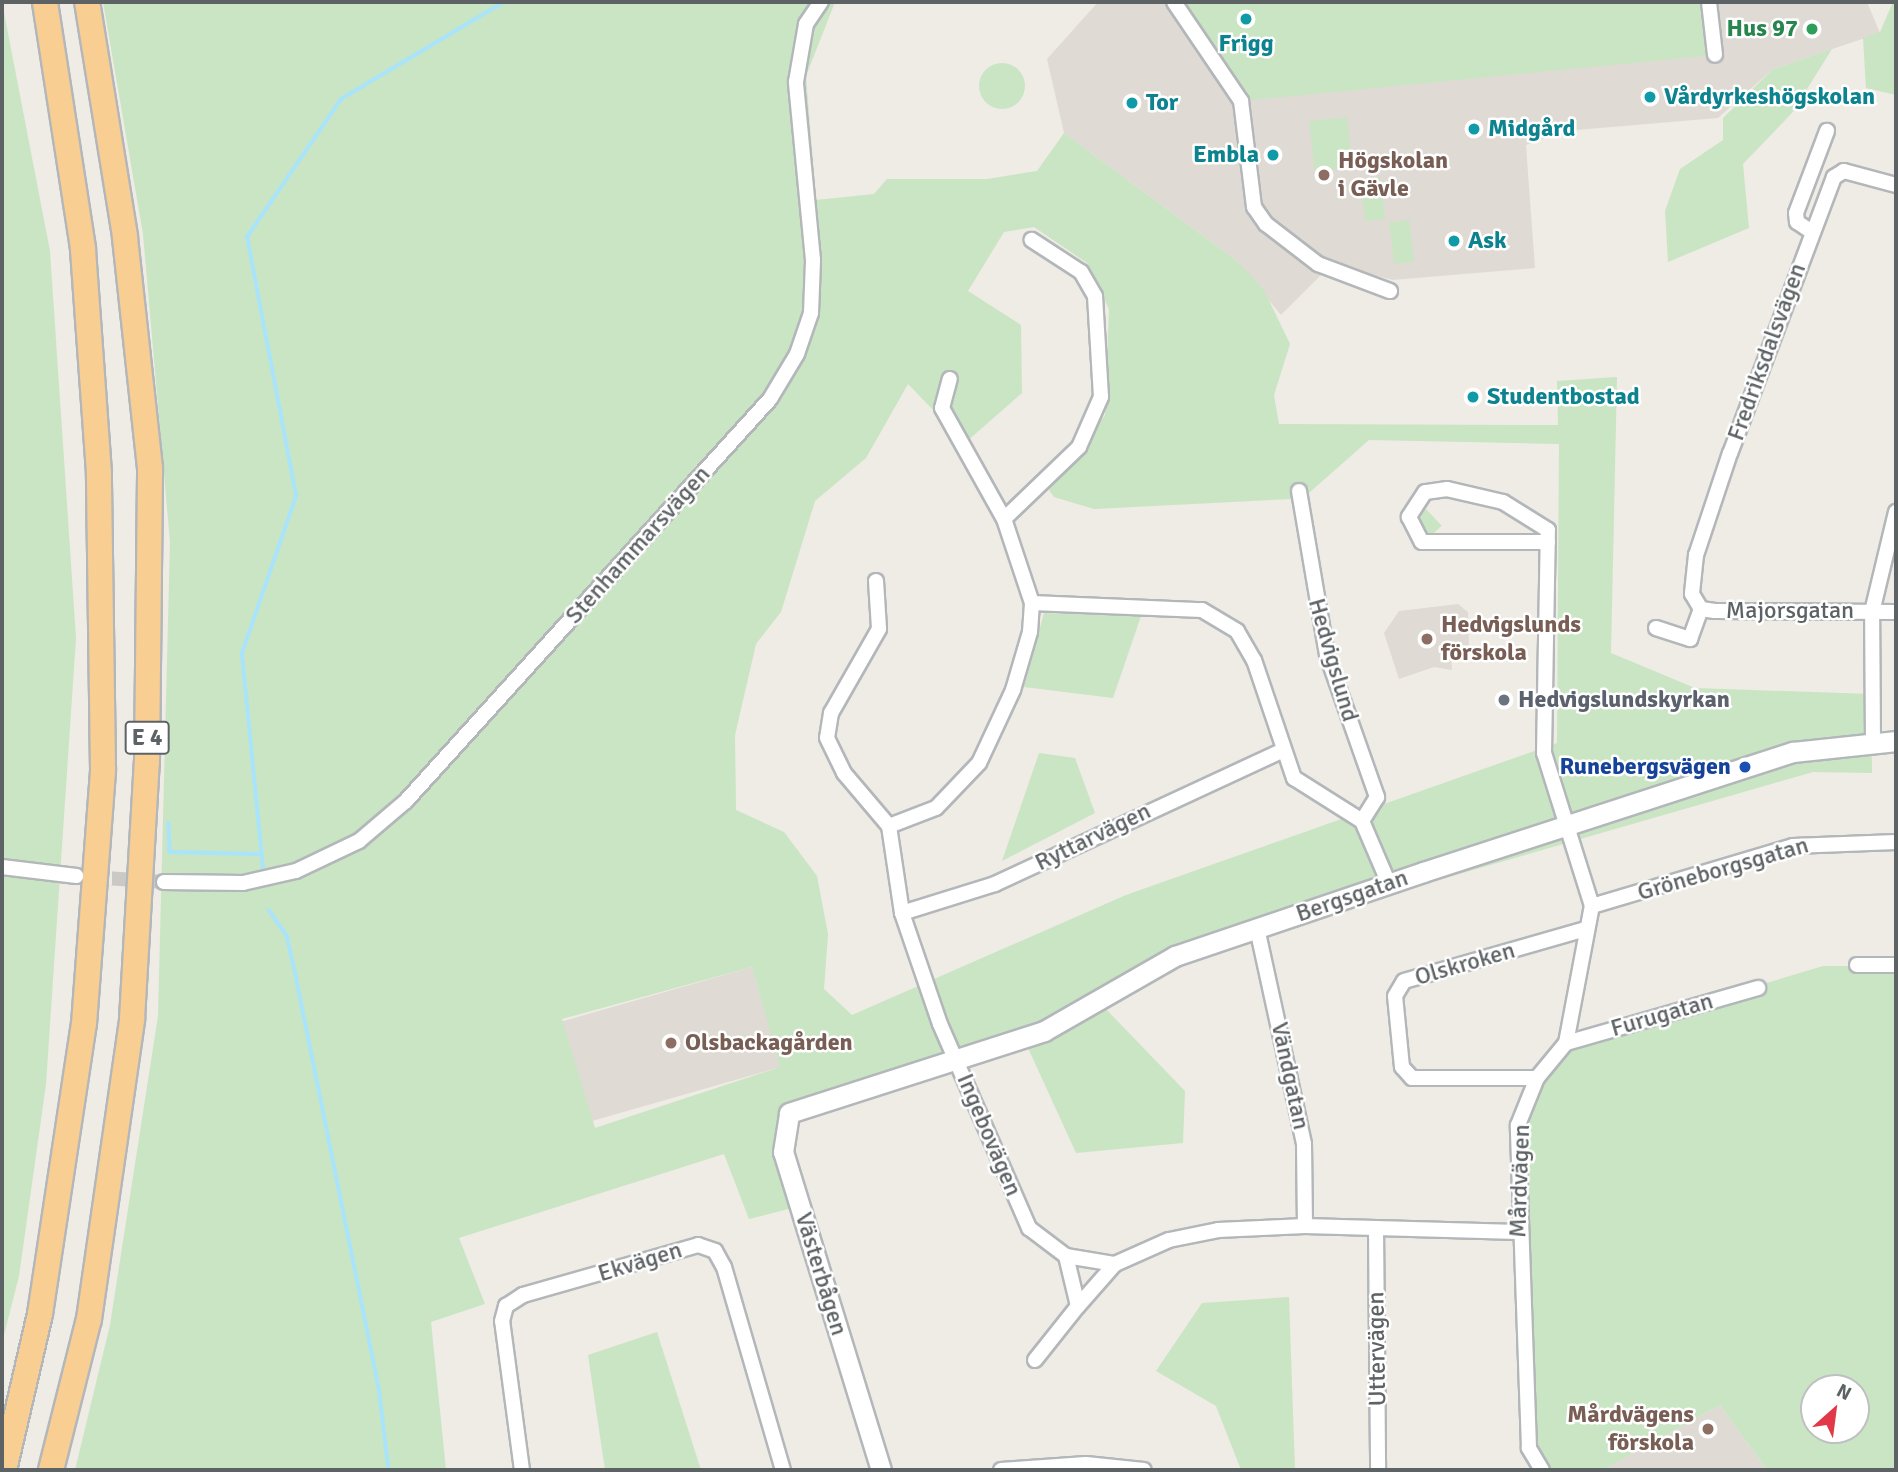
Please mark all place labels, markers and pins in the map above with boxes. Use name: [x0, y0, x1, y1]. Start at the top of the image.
marker: Frigg: [1238, 11, 1254, 27]
place label: Hus 97: [1727, 15, 1798, 43]
marker: Hus 97: [1804, 21, 1820, 37]
place label: Frigg: [1218, 30, 1274, 58]
place label: Vårdyrkeshögskolan: [1664, 83, 1875, 111]
place label: Tor: [1146, 89, 1178, 117]
marker: Vårdyrkeshögskolan: [1642, 89, 1658, 105]
marker: Tor: [1124, 95, 1140, 111]
place label: Midgård: [1488, 115, 1575, 143]
marker: Midgård: [1466, 121, 1482, 137]
place label: Embla: [1193, 141, 1259, 169]
marker: Embla: [1265, 147, 1281, 163]
place label: Högskolan i Gävle: [1338, 147, 1448, 203]
marker: Högskolan i Gävle: [1316, 167, 1332, 183]
place label: Ask: [1468, 227, 1506, 255]
marker: Ask: [1446, 233, 1462, 249]
place label: Studentbostad: [1487, 383, 1640, 411]
marker: Studentbostad: [1465, 389, 1481, 405]
place label: Hedvigslunds förskola: [1441, 611, 1581, 667]
marker: Hedvigslunds förskola: [1419, 631, 1435, 647]
place label: Hedvigslundskyrkan: [1518, 686, 1730, 714]
marker: Hedvigslundskyrkan: [1496, 692, 1512, 708]
place label: Runebergsvägen: [1559, 753, 1731, 781]
marker: Runebergsvägen: [1737, 759, 1753, 775]
place label: Olsbackagården: [685, 1029, 853, 1057]
marker: Olsbackagården: [663, 1035, 679, 1051]
place label: Mårdvägens förskola: [1567, 1401, 1694, 1457]
marker: Mårdvägens förskola: [1700, 1421, 1716, 1437]

